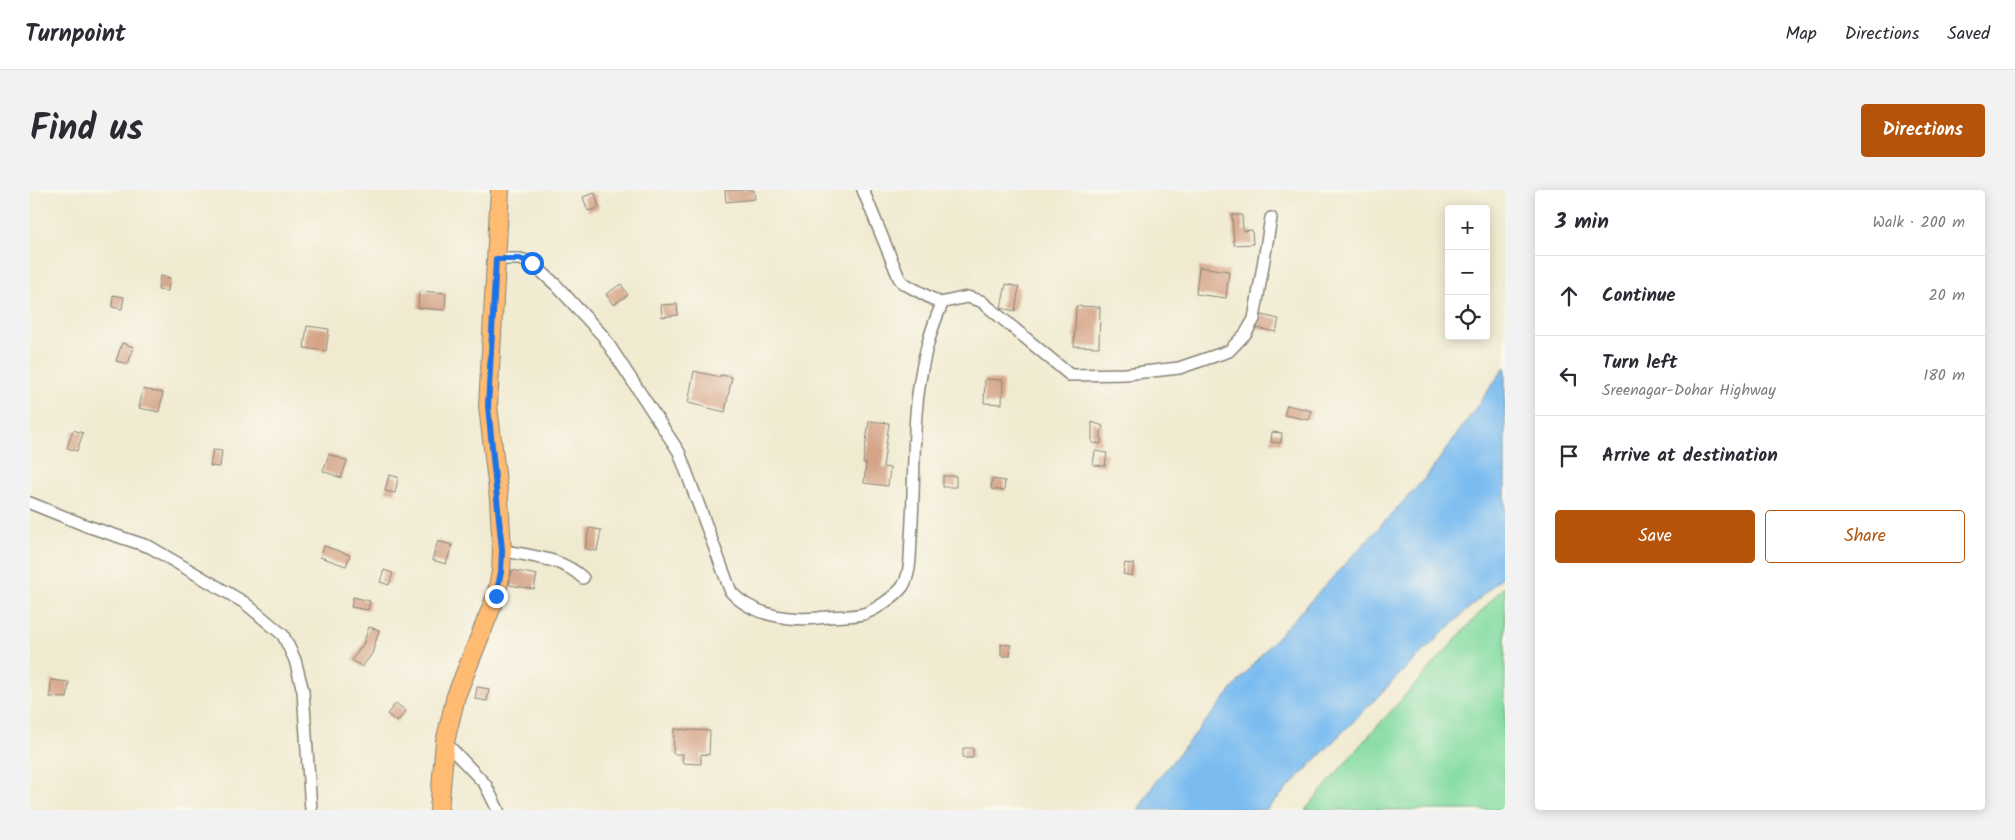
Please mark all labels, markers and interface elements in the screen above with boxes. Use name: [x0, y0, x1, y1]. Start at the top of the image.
text: Turnpoint: [25, 15, 126, 54]
text: Map: [1785, 20, 1817, 49]
text: Directions: [1845, 20, 1919, 49]
text: Saved: [1947, 20, 1990, 49]
text: Find us: [30, 102, 143, 158]
button: Directions: [1861, 104, 1985, 157]
map controls: [1445, 205, 1490, 340]
button: +: [1445, 205, 1490, 250]
text: 3 min: [1555, 206, 1609, 239]
text: Walk · 200 m: [1872, 210, 1965, 235]
button: −: [1445, 250, 1490, 295]
route start: [521, 252, 544, 275]
text: Continue: [1602, 281, 1675, 311]
icon: ahead: [1555, 282, 1583, 310]
text: 20 m: [1929, 283, 1965, 308]
button: locate: [1445, 295, 1490, 340]
text: Turn left: [1602, 348, 1677, 378]
icon: left: [1555, 362, 1583, 390]
text: 180 m: [1923, 363, 1965, 388]
text: Sreenagar-Dohar Highway: [1602, 378, 1776, 403]
text: Arrive at destination: [1602, 441, 1778, 471]
icon: arrive: [1555, 442, 1583, 470]
button: Save: [1555, 510, 1755, 563]
button: Share: [1765, 510, 1965, 563]
route end: [485, 585, 508, 608]

